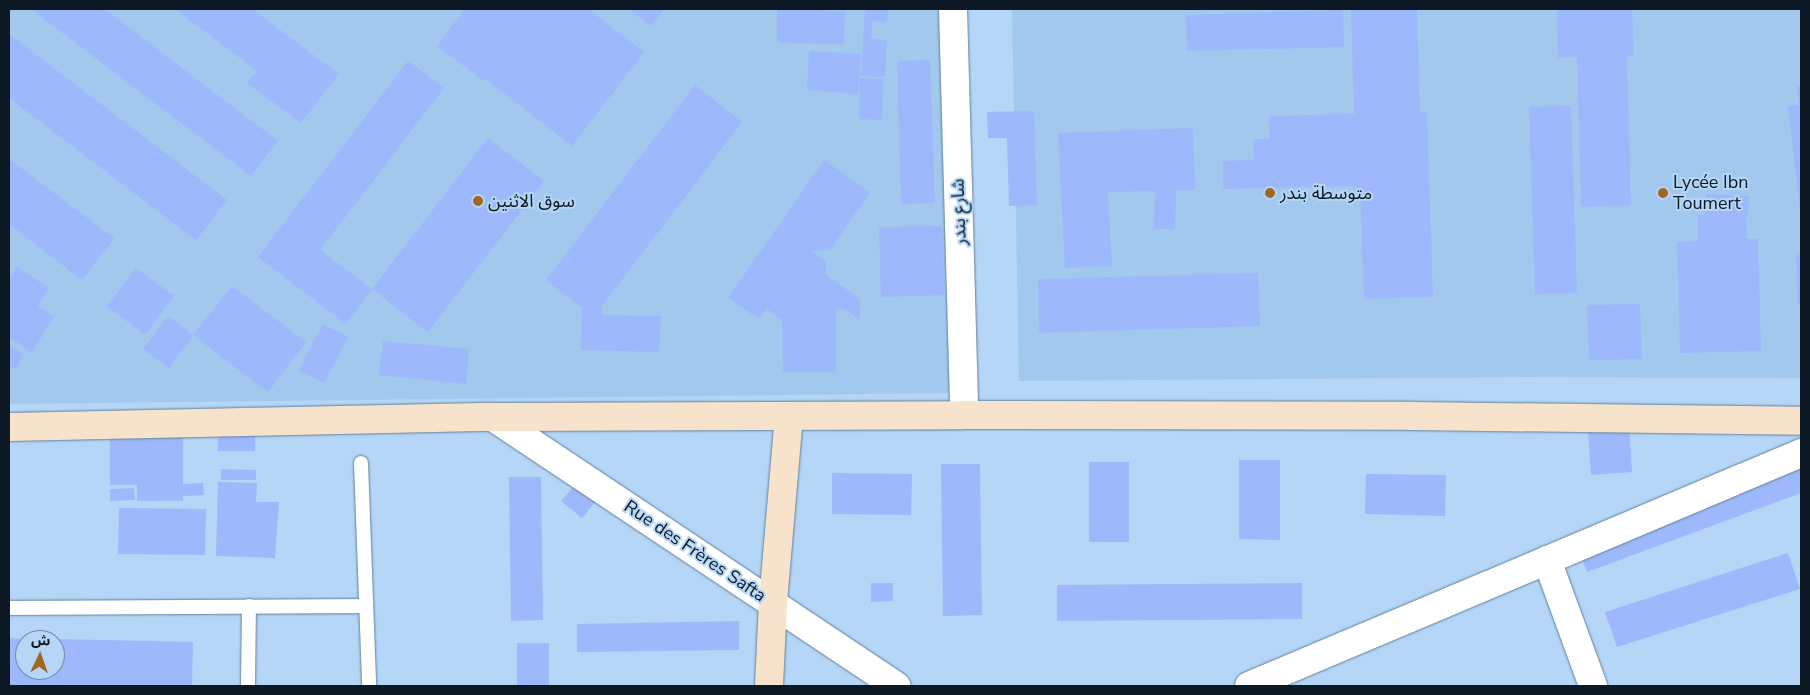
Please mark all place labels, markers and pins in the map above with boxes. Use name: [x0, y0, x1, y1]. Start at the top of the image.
place label: Lycée Ibn Toumert: [1673, 172, 1748, 214]
place label: متوسطة بندر: [1280, 182, 1372, 204]
marker: متوسطة بندر: [1264, 187, 1276, 199]
marker: Lycée Ibn Toumert: [1657, 187, 1669, 199]
place label: ﺳﻮق اﻻﺛﻨﻴﻦ: [488, 190, 575, 212]
marker: ﺳﻮق اﻻﺛﻨﻴﻦ: [472, 195, 484, 207]

